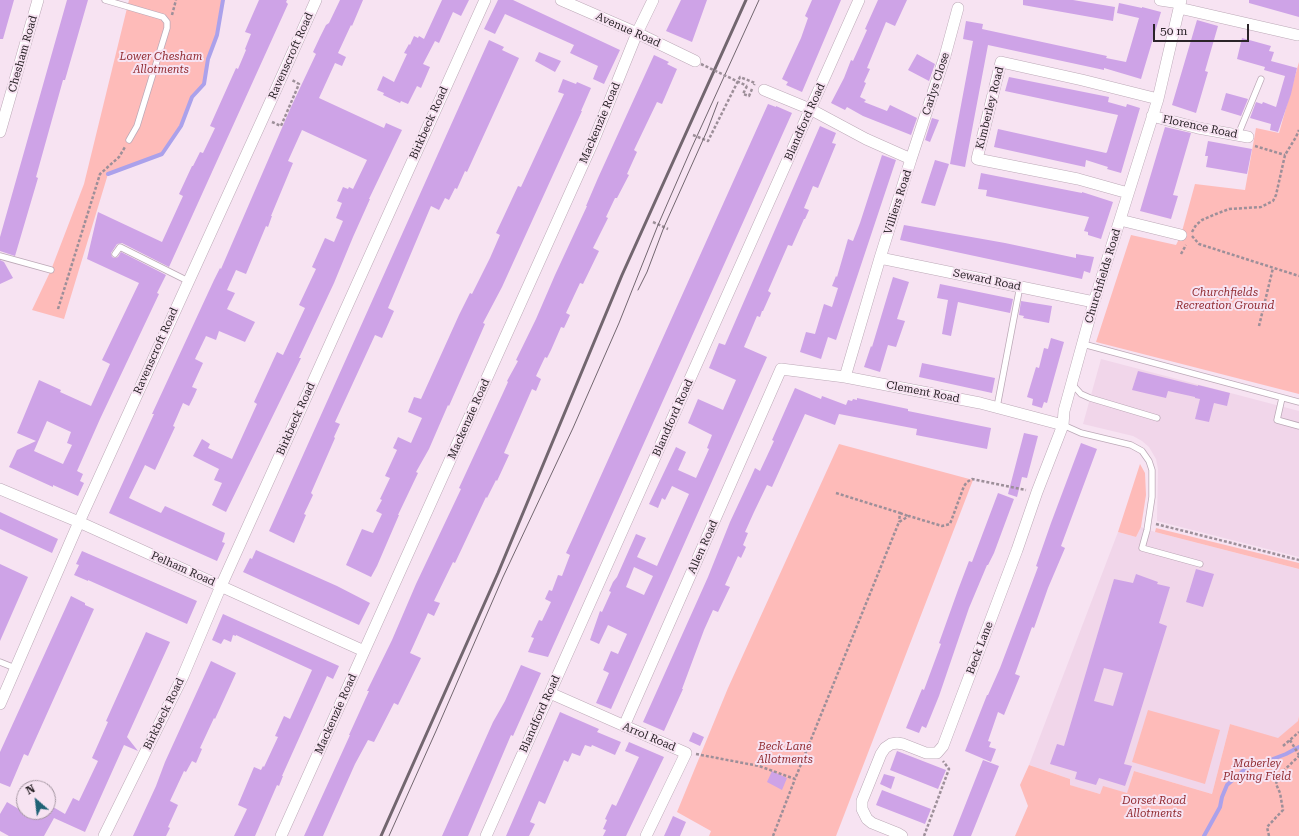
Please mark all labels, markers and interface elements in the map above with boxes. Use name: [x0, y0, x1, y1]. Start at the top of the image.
street label: Avenue Road: [594, 10, 662, 50]
street label: Ravenscroft Road: [266, 11, 316, 101]
street label: Chesham Road: [6, 14, 40, 94]
scale bar: [1155, 16, 1251, 42]
text: 50 m: [1160, 24, 1187, 38]
park label: Lower Chesham Allotments: [120, 50, 202, 76]
street label: Carlys Close: [920, 51, 952, 117]
street label: Kimberley Road: [973, 65, 1007, 151]
street label: Mackenzie Road: [577, 81, 623, 165]
street label: Blandford Road: [782, 81, 828, 163]
street label: Birkbeck Road: [407, 85, 451, 161]
street label: Florence Road: [1161, 113, 1239, 141]
street label: Villiers Road: [881, 168, 915, 236]
street label: Churchfields Road: [1082, 227, 1124, 325]
street label: Seward Road: [952, 266, 1022, 294]
park label: Churchfields Recreation Ground: [1176, 286, 1274, 312]
street label: Ravenscroft Road: [131, 306, 181, 396]
street label: Mackenzie Road: [445, 377, 493, 461]
street label: Blandford Road: [650, 377, 696, 459]
street label: Clement Road: [885, 378, 961, 406]
street label: Birkbeck Road: [274, 381, 318, 457]
street label: Allen Road: [685, 518, 721, 576]
street label: Pelham Road: [149, 549, 217, 589]
street label: Beck Lane: [964, 620, 996, 676]
street label: Mackenzie Road: [312, 672, 360, 756]
street label: Blandford Road: [517, 673, 563, 755]
street label: Birkbeck Road: [141, 676, 187, 752]
street label: Arrol Road: [620, 720, 678, 754]
park label: Beck Lane Allotments: [757, 740, 813, 766]
park label: Maberley Playing Field: [1223, 757, 1291, 783]
north arrow: [16, 780, 56, 820]
text: N: [24, 782, 37, 798]
park label: Dorset Road Allotments: [1122, 794, 1186, 820]

